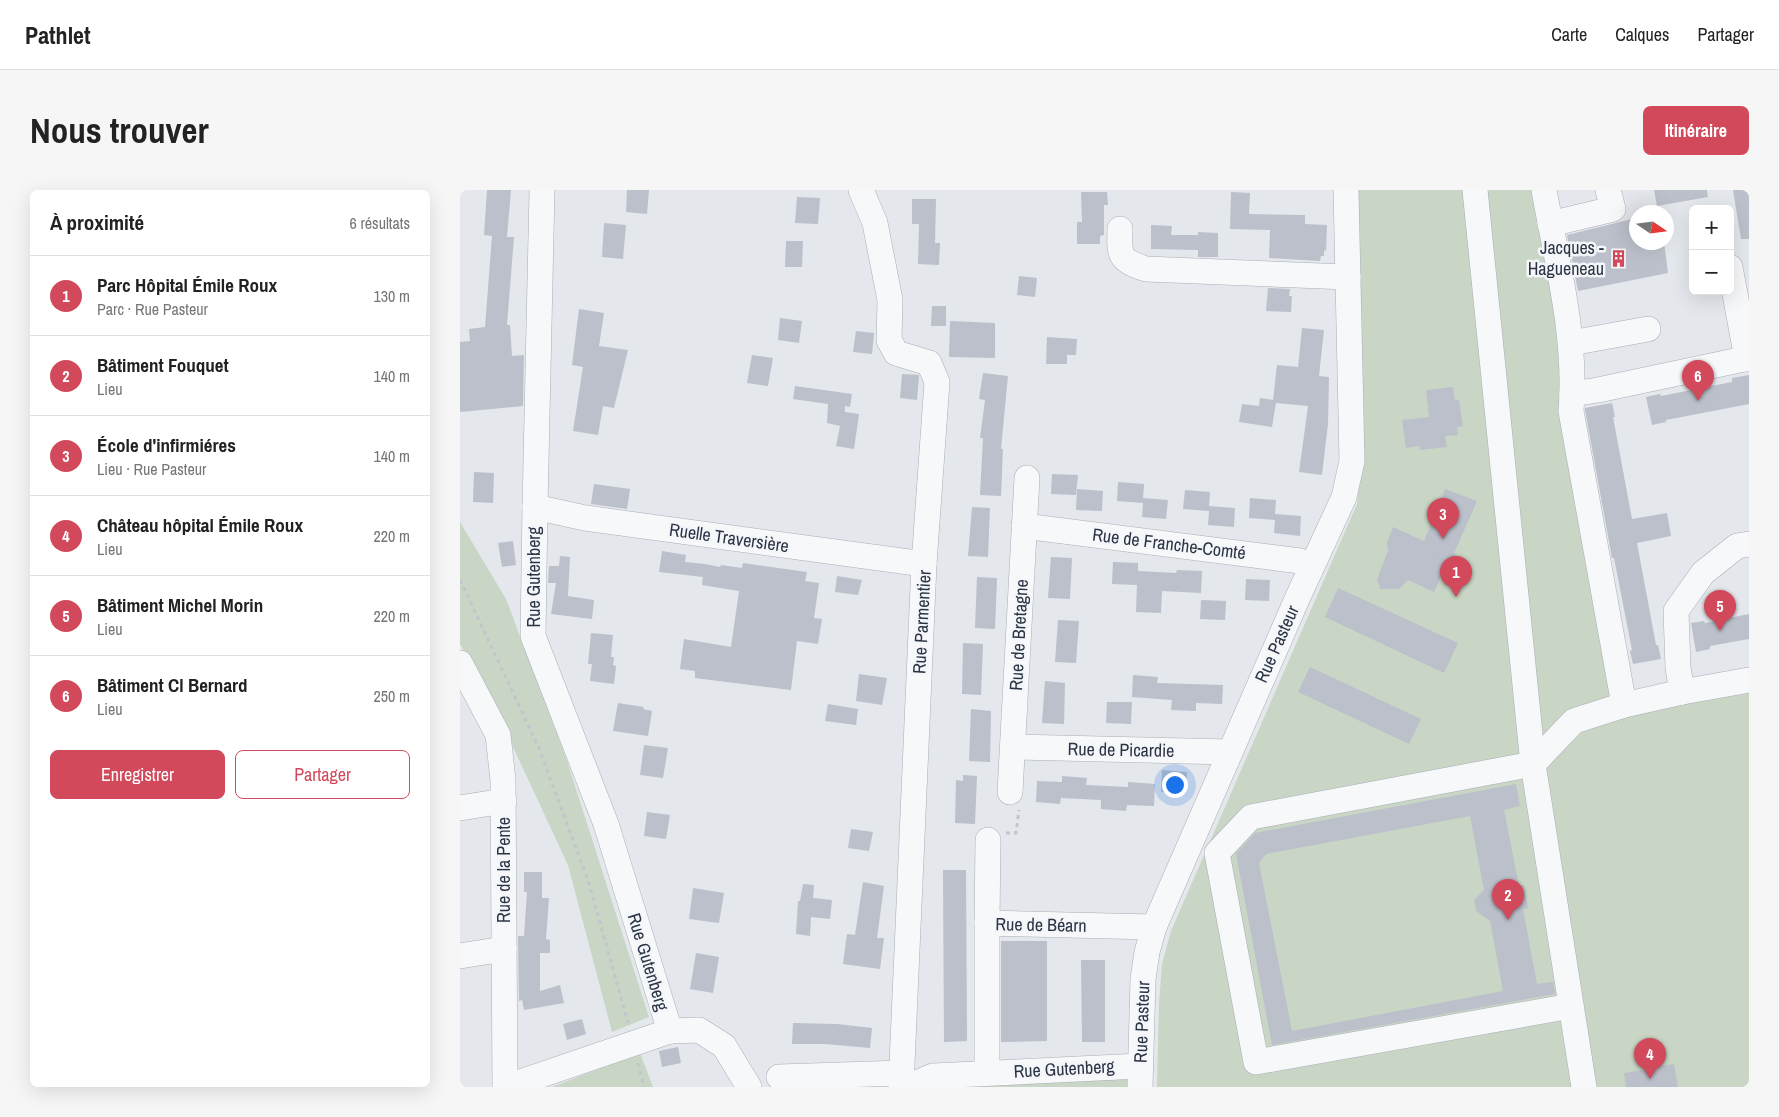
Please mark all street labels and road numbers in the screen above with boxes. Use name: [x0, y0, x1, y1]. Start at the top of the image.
street label: Ruelle Traversière: [668, 517, 791, 558]
street label: Rue de Franche-Comté: [1091, 522, 1247, 565]
street label: Rue Gutenberg: [521, 526, 546, 627]
street label: Rue Parmentier: [906, 569, 937, 675]
street label: Rue de Bretagne: [1003, 579, 1034, 691]
street label: Rue Pasteur: [1248, 601, 1305, 686]
street label: Rue de Picardie: [1067, 736, 1175, 763]
street label: Rue de la Pente: [491, 817, 516, 923]
street label: Rue Gutenberg: [622, 910, 675, 1015]
street label: Rue de Béarn: [995, 911, 1087, 938]
street label: Rue Pasteur: [1128, 980, 1155, 1063]
street label: Rue Gutenberg: [1013, 1053, 1116, 1084]

